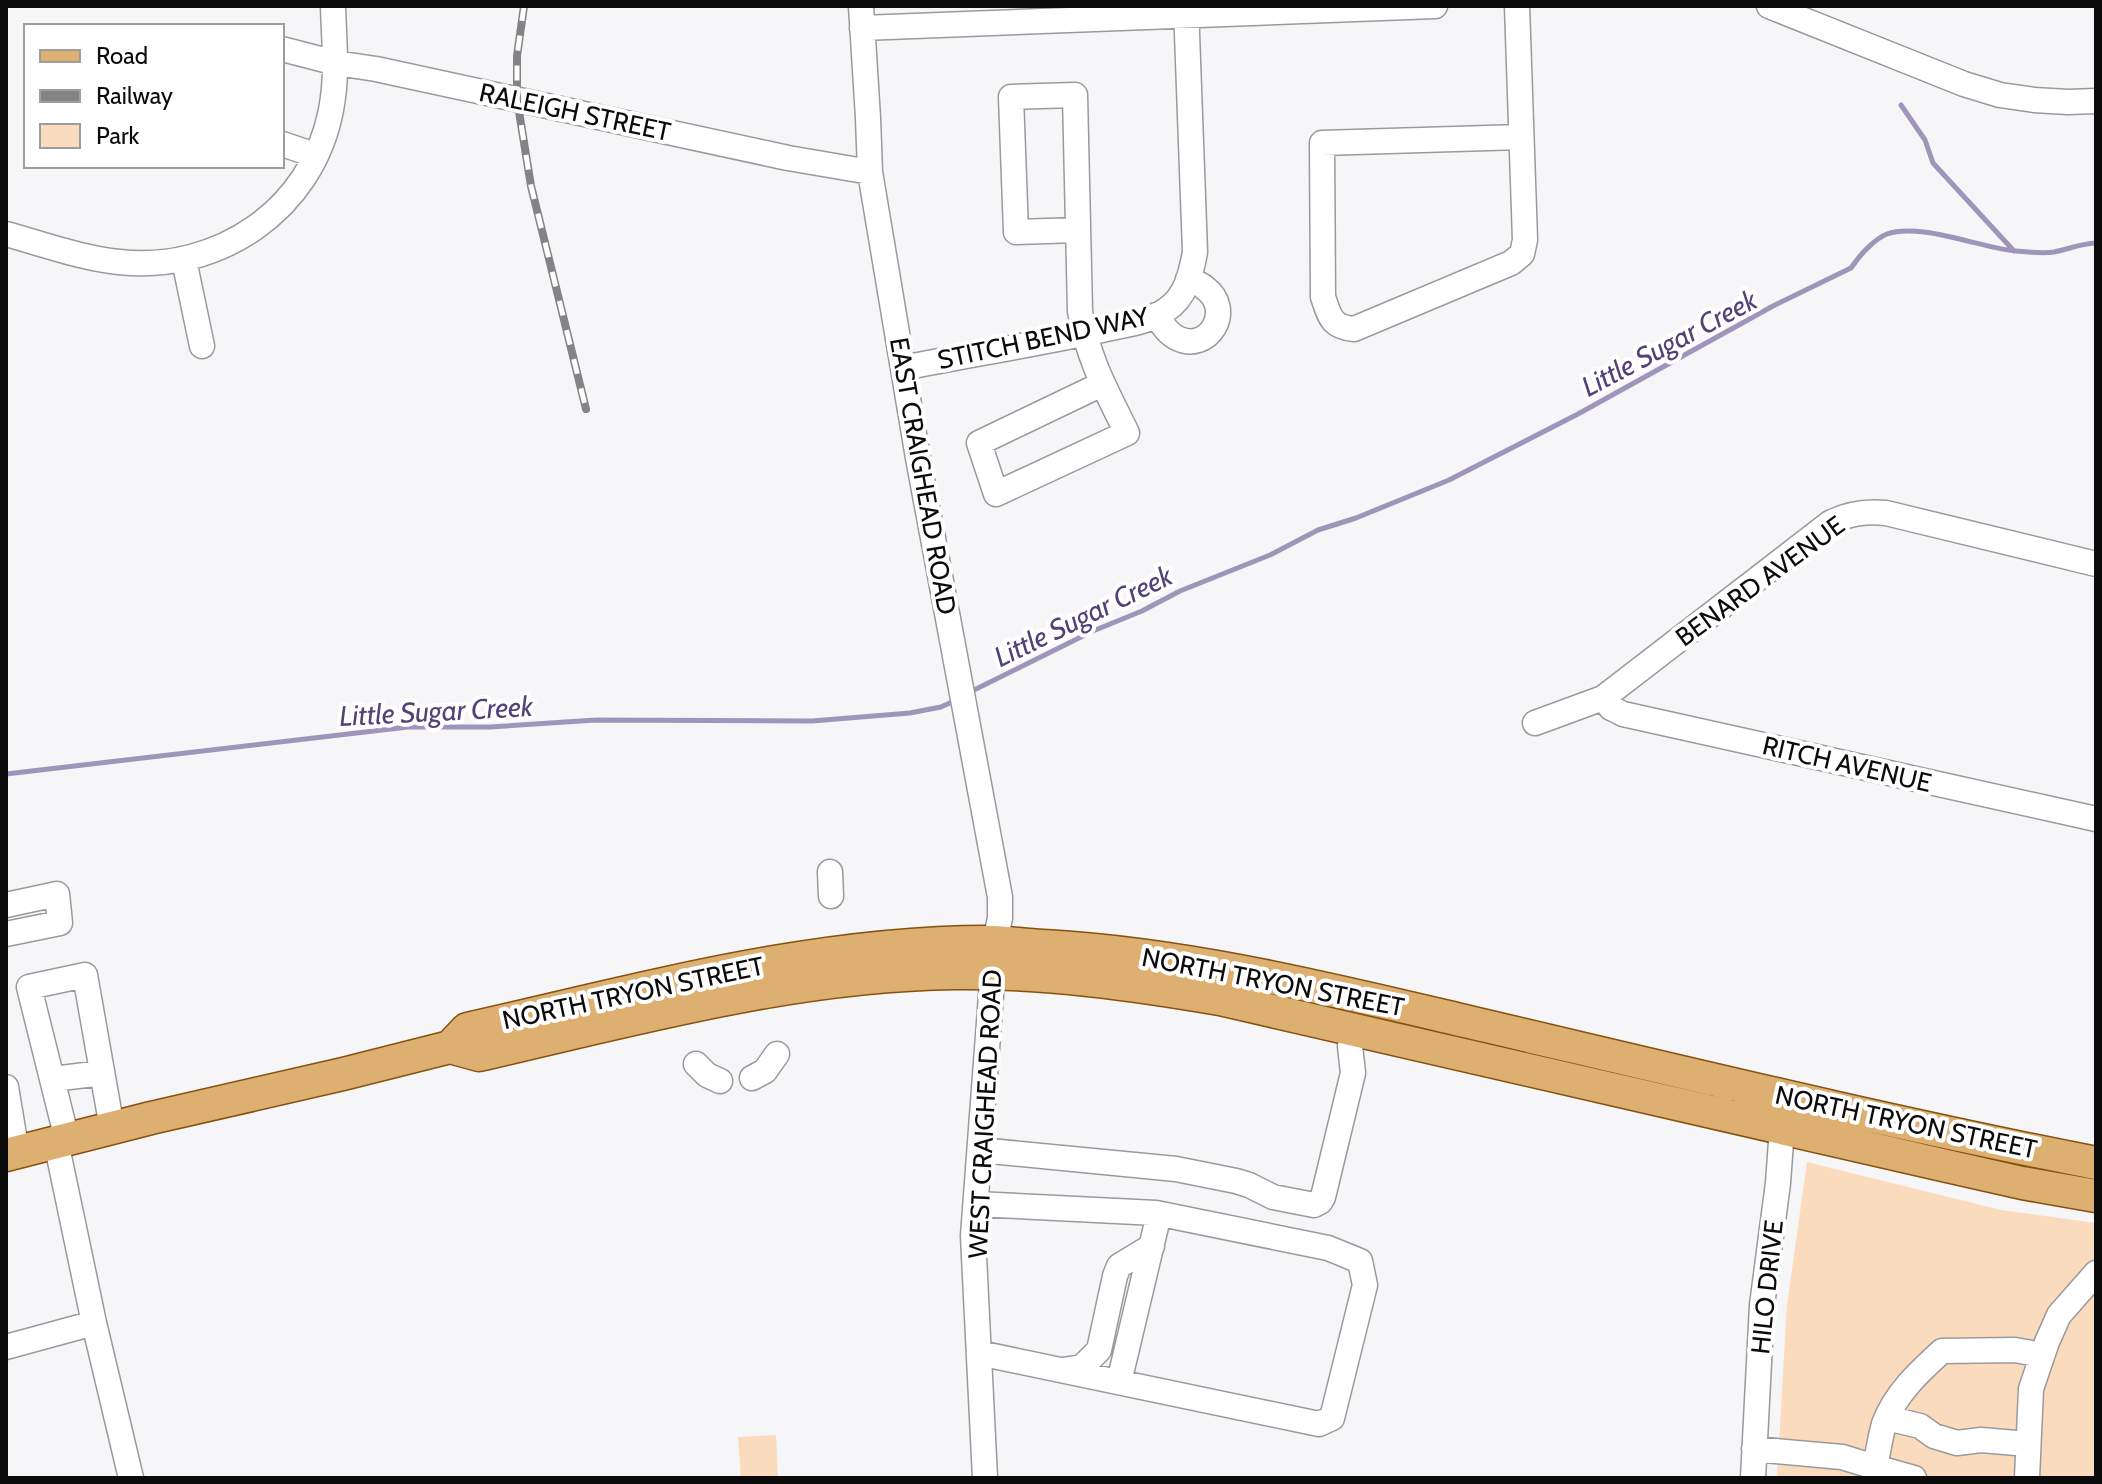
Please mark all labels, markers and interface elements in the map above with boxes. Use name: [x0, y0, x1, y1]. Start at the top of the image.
legend: [24, 24, 284, 168]
text: Road: [96, 41, 148, 70]
street label: RALEIGH STREET: [476, 76, 674, 148]
text: Railway: [96, 81, 173, 110]
text: Park: [96, 121, 139, 150]
water label: Little Sugar Creek: [1575, 282, 1763, 403]
street label: STITCH BEND WAY: [935, 300, 1152, 376]
street label: EAST CRAIGHEAD ROAD: [883, 335, 963, 617]
street label: BENARD AVENUE: [1669, 509, 1851, 653]
water label: Little Sugar Creek: [988, 558, 1178, 674]
water label: Little Sugar Creek: [338, 689, 535, 733]
street label: RITCH AVENUE: [1759, 729, 1935, 799]
street label: NORTH TRYON STREET: [1139, 941, 1407, 1023]
street label: NORTH TRYON STREET: [499, 950, 767, 1036]
street label: WEST CRAIGHEAD ROAD: [961, 969, 1009, 1259]
street label: NORTH TRYON STREET: [1772, 1079, 2040, 1165]
street label: HILO DRIVE: [1744, 1218, 1790, 1356]

